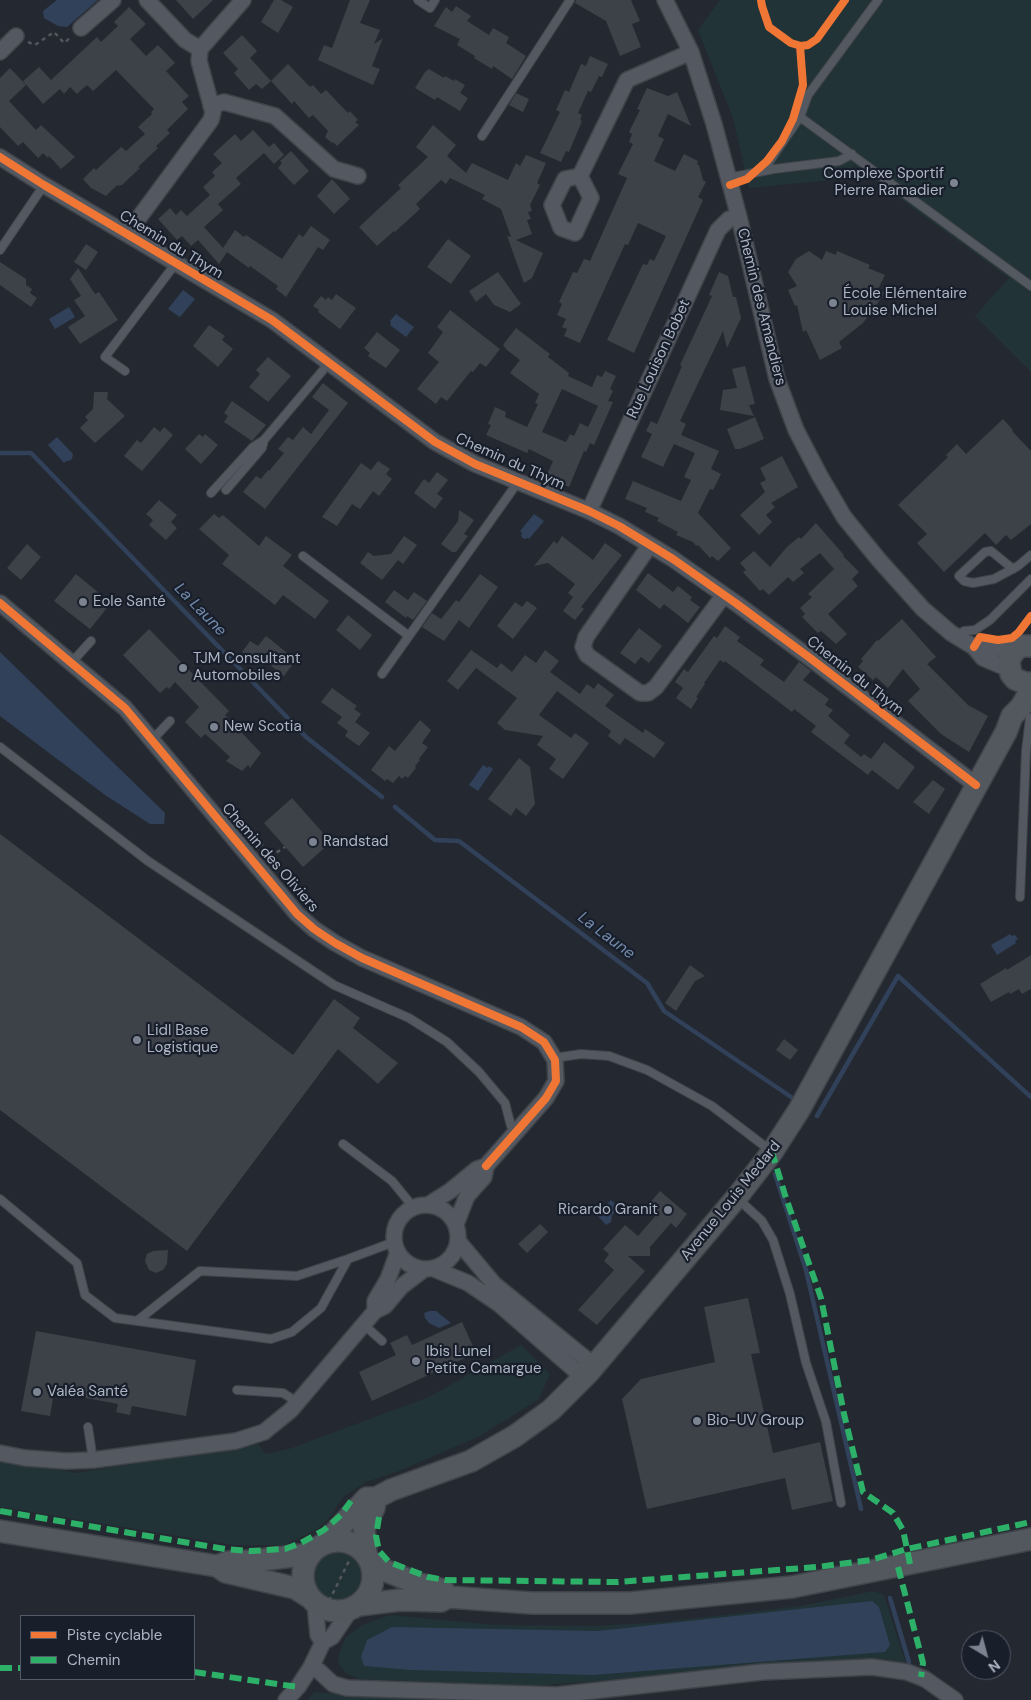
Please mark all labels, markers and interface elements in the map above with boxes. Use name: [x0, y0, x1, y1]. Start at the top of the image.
place label: Complexe Sportif Pierre Ramadier: [823, 165, 944, 200]
marker: Complexe Sportif Pierre Ramadier: [948, 177, 960, 189]
street label: Chemin du Thym: [116, 207, 226, 283]
street label: Chemin des Amandiers: [733, 226, 789, 388]
place label: École Elémentaire Louise Michel: [843, 285, 967, 320]
street label: Rue Louison Bobet: [624, 297, 694, 421]
marker: École Elémentaire Louise Michel: [827, 297, 839, 309]
street label: Chemin du Thym: [452, 430, 568, 494]
water label: La Laune: [170, 579, 230, 641]
place label: Eole Santé: [93, 593, 166, 611]
marker: Eole Santé: [77, 596, 89, 608]
street label: Chemin du Thym: [803, 633, 907, 719]
place label: TJM Consultant Automobiles: [193, 650, 301, 685]
marker: TJM Consultant Automobiles: [177, 662, 189, 674]
place label: New Scotia: [224, 718, 302, 736]
marker: New Scotia: [208, 721, 220, 733]
street label: Chemin des Oliviers: [218, 800, 322, 916]
place label: Randstad: [323, 833, 389, 851]
marker: Randstad: [307, 836, 319, 848]
water label: La Laune: [574, 908, 638, 964]
place label: Lidl Base Logistique: [147, 1022, 218, 1057]
marker: Lidl Base Logistique: [131, 1034, 143, 1046]
street label: Avenue Louis Medard: [677, 1138, 785, 1264]
place label: Ricardo Granit: [558, 1201, 658, 1219]
marker: Ricardo Granit: [662, 1204, 674, 1216]
place label: Ibis Lunel Petite Camargue: [426, 1343, 541, 1378]
marker: Ibis Lunel Petite Camargue: [410, 1355, 422, 1367]
place label: Valéa Santé: [47, 1383, 128, 1401]
marker: Valéa Santé: [31, 1386, 43, 1398]
place label: Bio-UV Group: [707, 1412, 804, 1430]
marker: Bio-UV Group: [691, 1415, 703, 1427]
legend: [20, 1615, 195, 1680]
text: Piste cyclable: [67, 1625, 162, 1645]
north arrow: [961, 1630, 1011, 1680]
text: Chemin: [67, 1650, 120, 1670]
text: N: [985, 1656, 1004, 1676]

